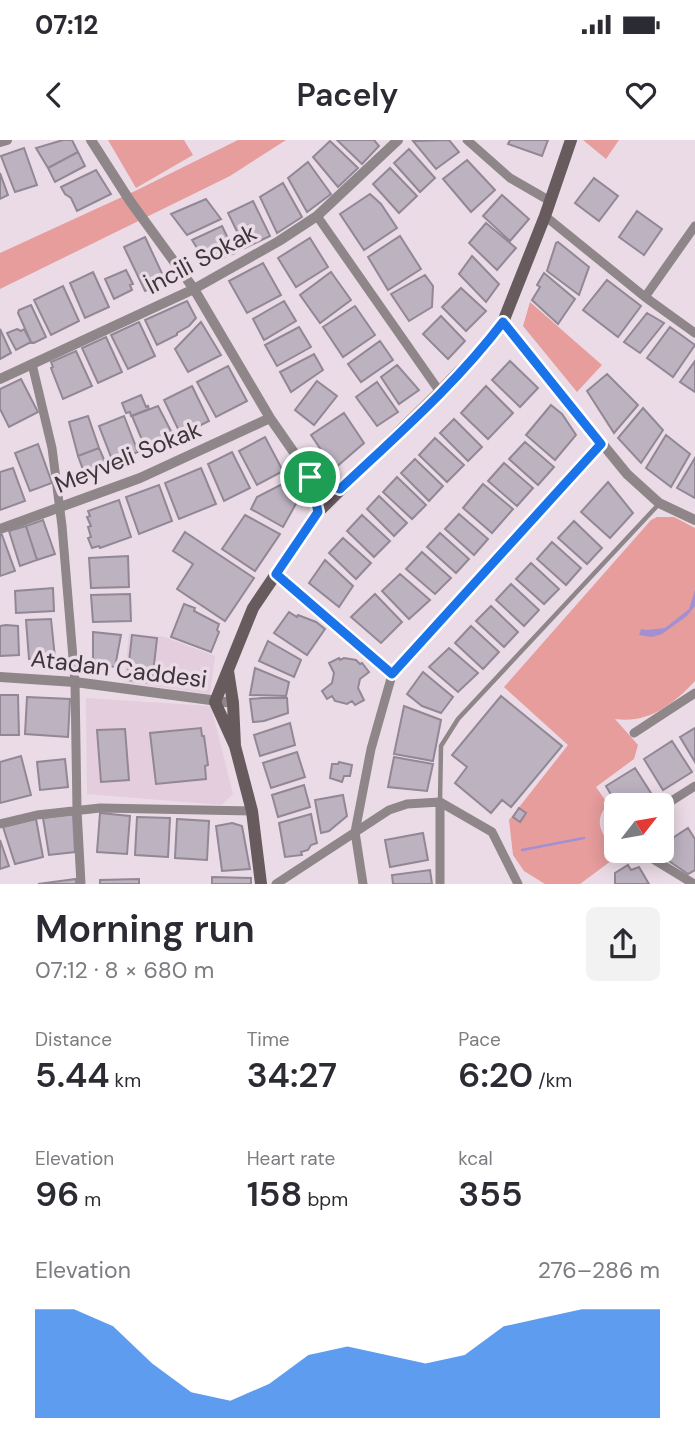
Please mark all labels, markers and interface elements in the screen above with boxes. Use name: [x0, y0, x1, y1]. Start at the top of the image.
text: 07:12: [35, 8, 98, 42]
text: Pacely: [297, 74, 398, 116]
icon: back: [35, 76, 73, 114]
icon: heart: [622, 76, 660, 114]
street label: İncili Sokak: [140, 216, 262, 301]
street label: Meyveli Sokak: [50, 413, 206, 500]
pin: [280, 447, 340, 507]
icon: arrive: [291, 458, 329, 496]
street label: Atadan Caddesi: [29, 642, 209, 695]
north arrow: [604, 793, 674, 863]
map controls: [604, 793, 674, 863]
text: Morning run: [35, 904, 255, 954]
button: share: [586, 907, 660, 981]
text: 07:12 · 8 × 680 m: [35, 955, 214, 985]
text: Distance: [35, 1027, 112, 1052]
text: Time: [247, 1027, 290, 1052]
text: Pace: [458, 1027, 501, 1052]
text: 5.44: [35, 1052, 110, 1098]
text: 34:27: [247, 1052, 337, 1098]
text: 6:20: [458, 1052, 533, 1098]
text: km: [110, 1068, 141, 1093]
text: /km: [533, 1068, 572, 1093]
text: Elevation: [35, 1146, 114, 1171]
text: Heart rate: [247, 1146, 335, 1171]
text: kcal: [458, 1146, 493, 1171]
text: 96: [35, 1171, 79, 1217]
text: 158: [247, 1171, 302, 1217]
text: 355: [458, 1171, 523, 1217]
text: m: [79, 1187, 101, 1212]
text: bpm: [302, 1187, 348, 1212]
text: Elevation: [35, 1255, 131, 1285]
text: 276–286 m: [538, 1255, 660, 1285]

